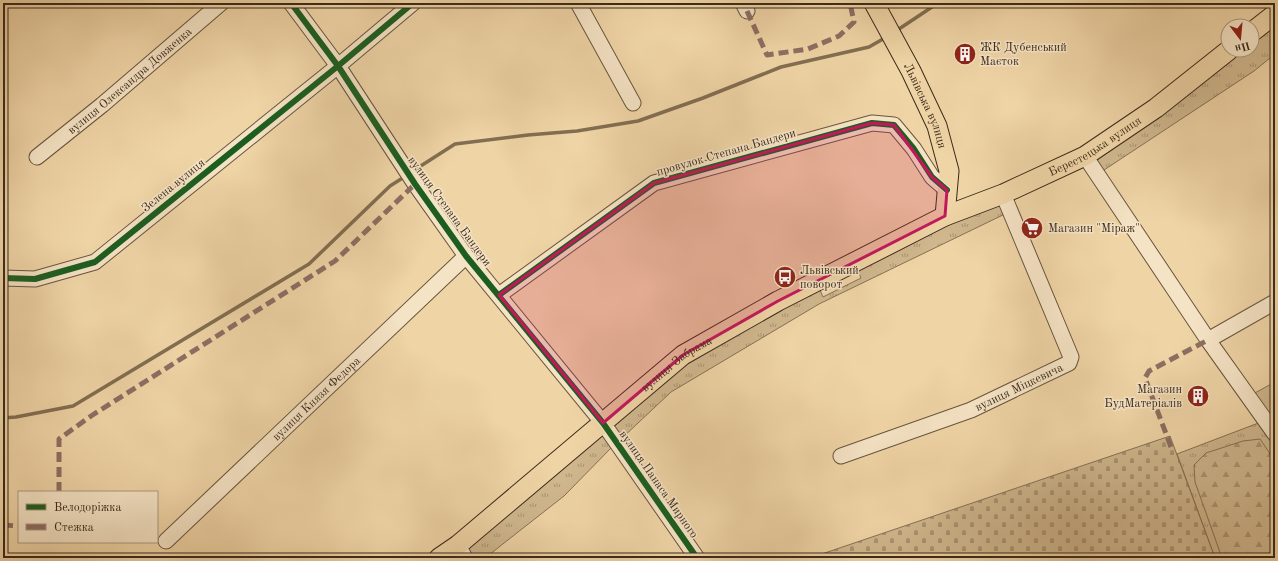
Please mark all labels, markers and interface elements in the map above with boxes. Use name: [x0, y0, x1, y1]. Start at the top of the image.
north arrow: [1220, 18, 1260, 58]
street label: вулиця Олександра Довженка: [66, 26, 195, 137]
text: Пн: [1234, 39, 1251, 54]
building icon: ЖК Дубенський Маєток: [952, 41, 978, 67]
place label: ЖК Дубенський Маєток: [980, 42, 1067, 68]
street label: Львівська вулиця: [901, 61, 948, 150]
street label: Берестецька вулиця: [1047, 115, 1144, 179]
street label: провулок Степана Бандери: [655, 127, 797, 179]
street label: вулиця Степана Бандери: [405, 154, 493, 269]
street label: Зелена вулиця: [140, 157, 207, 215]
supermarket icon: Магазин "Міраж": [1019, 215, 1045, 241]
place label: Магазин "Міраж": [1048, 222, 1140, 235]
bus stop icon: Львівський поворот: [772, 264, 798, 290]
place label: Львівський поворот: [800, 264, 859, 291]
street label: вулиця Забрама: [639, 335, 714, 394]
street label: вулиця Князя Федора: [270, 355, 363, 444]
street label: вулиця Міцкевича: [974, 362, 1065, 414]
building icon: Магазин БудМатеріалів: [1185, 383, 1211, 409]
place label: Магазин БудМатеріалів: [1104, 384, 1182, 410]
street label: вулиця Панаса Мирного: [616, 429, 700, 541]
legend: [18, 491, 158, 543]
text: Велодоріжка: [54, 501, 121, 514]
text: Стежка: [54, 522, 94, 534]

